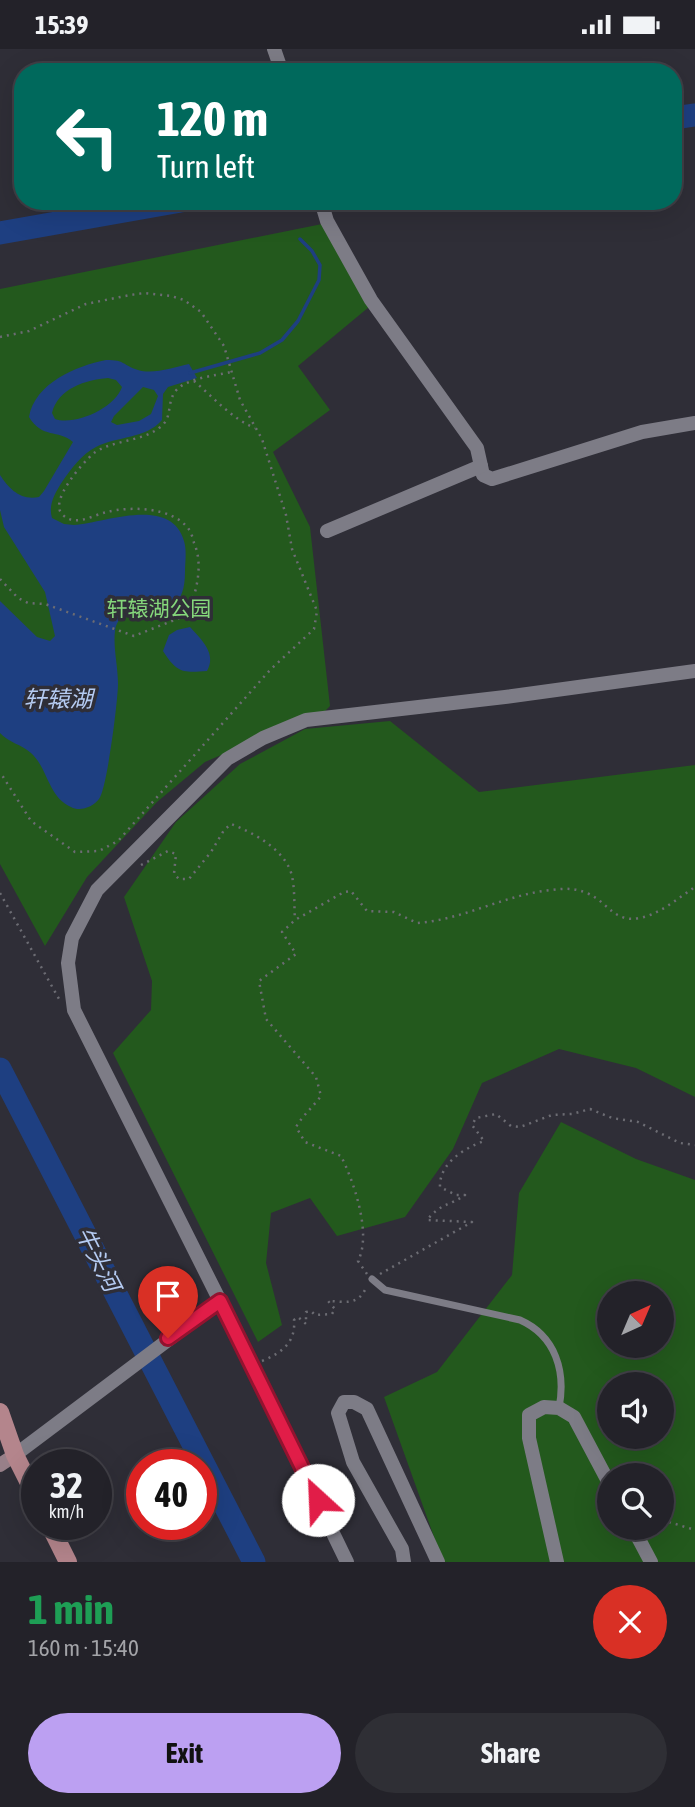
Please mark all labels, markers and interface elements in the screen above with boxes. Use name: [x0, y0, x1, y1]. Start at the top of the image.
text: 15:39: [35, 10, 89, 40]
text: 120 m: [157, 90, 268, 146]
icon: left: [42, 91, 133, 182]
text: Turn left: [157, 148, 255, 185]
park label: 轩辕湖公园: [107, 596, 212, 620]
water label: 轩辕湖: [24, 686, 96, 712]
water label: 牛头河: [71, 1222, 127, 1299]
pin: [138, 1266, 198, 1338]
icon: arrive: [149, 1277, 187, 1315]
north arrow: [597, 1281, 674, 1358]
map controls: [597, 1281, 674, 1540]
button: sound: [597, 1372, 674, 1449]
speed limit sign: 40: [126, 1449, 217, 1540]
position arrow: [281, 1463, 355, 1537]
button: search: [597, 1463, 674, 1540]
text: 32: [50, 1465, 83, 1505]
text: km/h: [49, 1501, 84, 1522]
text: 1 min: [28, 1585, 114, 1633]
button: close: [593, 1585, 667, 1659]
text: 160 m · 15:40: [28, 1635, 139, 1661]
button: Exit: [28, 1713, 341, 1793]
button: Share: [355, 1713, 667, 1793]

